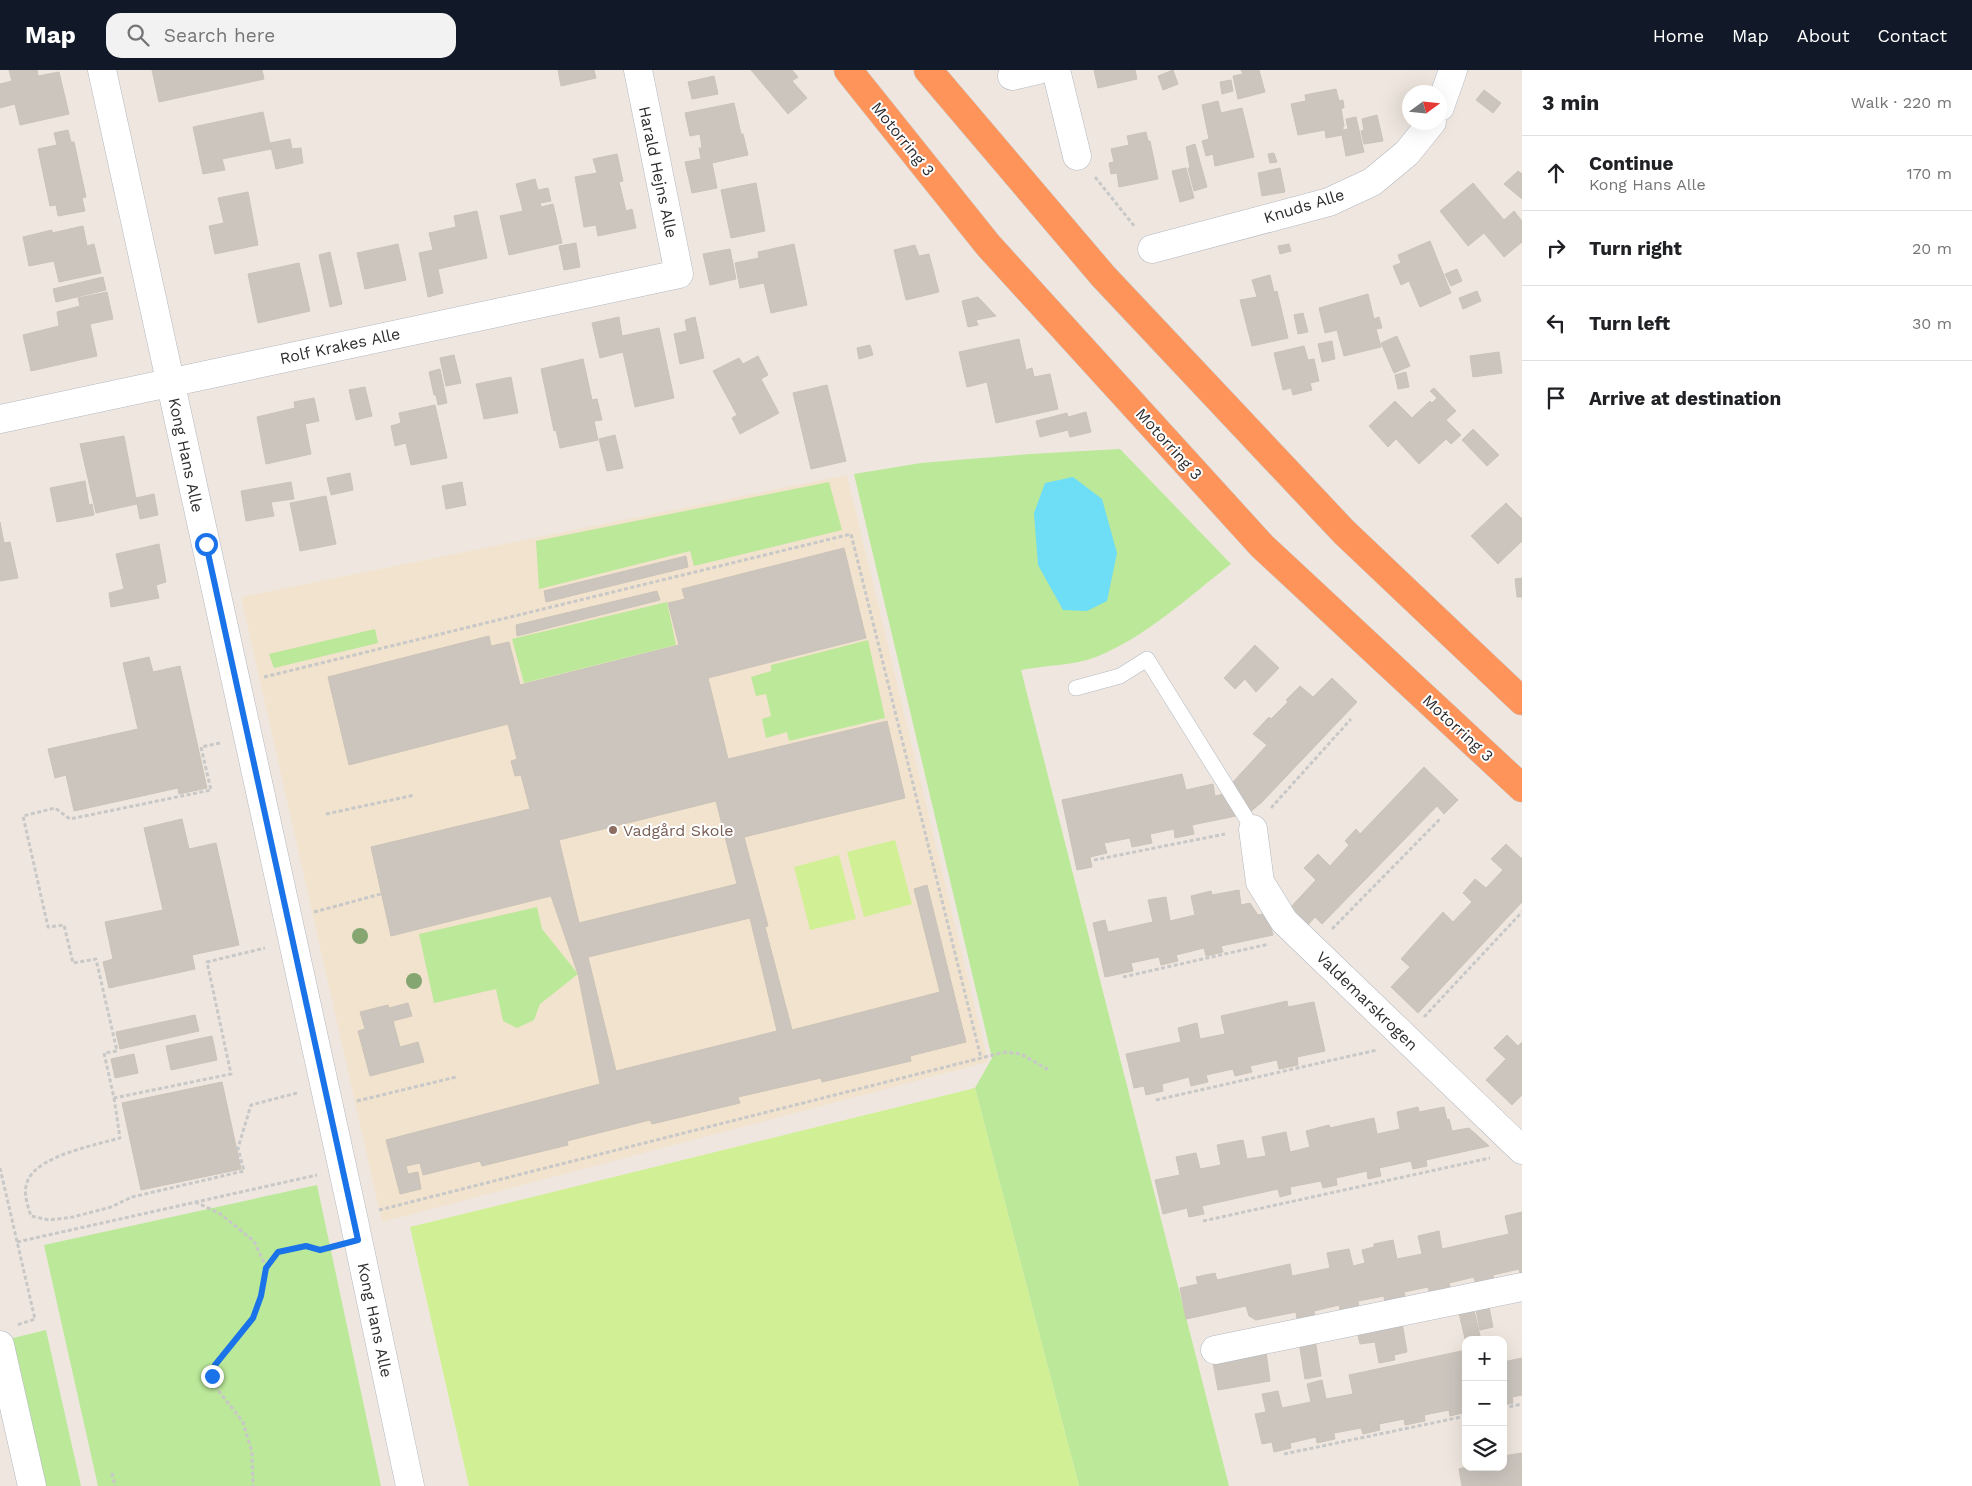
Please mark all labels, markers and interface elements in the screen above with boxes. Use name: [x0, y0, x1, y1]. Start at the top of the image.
search box: [106, 13, 456, 58]
text: Map: [25, 21, 76, 49]
icon: search: [124, 21, 152, 49]
text: Search here: [164, 24, 275, 47]
text: Home: [1653, 25, 1704, 46]
text: Map: [1732, 25, 1769, 46]
text: About: [1797, 25, 1849, 46]
text: Contact: [1877, 25, 1947, 46]
north arrow: [1402, 85, 1447, 130]
text: 3 min: [1542, 90, 1599, 115]
text: Walk · 220 m: [1851, 93, 1952, 112]
street label: Motorring 3: [867, 98, 939, 180]
street label: Harald Hejns Alle: [635, 104, 681, 240]
text: Continue: [1589, 152, 1673, 175]
icon: ahead: [1542, 159, 1570, 187]
text: 170 m: [1906, 164, 1952, 183]
text: Kong Hans Alle: [1589, 175, 1706, 194]
street label: Knuds Alle: [1261, 185, 1347, 227]
icon: right: [1542, 234, 1570, 262]
text: Turn right: [1589, 237, 1682, 260]
text: 20 m: [1912, 239, 1952, 258]
icon: left: [1542, 309, 1570, 337]
text: Turn left: [1589, 312, 1670, 335]
text: 30 m: [1912, 314, 1952, 333]
street label: Rolf Krakes Alle: [278, 324, 402, 368]
icon: arrive: [1542, 384, 1570, 412]
text: Arrive at destination: [1589, 387, 1781, 410]
street label: Kong Hans Alle: [165, 396, 207, 514]
street label: Motorring 3: [1132, 404, 1206, 484]
route start: [195, 533, 218, 556]
street label: Motorring 3: [1419, 690, 1497, 766]
place label: Vadgård Skole: [623, 821, 734, 840]
marker: Vadgård Skole: [607, 824, 619, 836]
street label: Valdemarskrogen: [1312, 948, 1422, 1054]
street label: Kong Hans Alle: [354, 1261, 396, 1379]
map controls: [1462, 1336, 1507, 1471]
button: +: [1462, 1336, 1507, 1381]
route end: [201, 1365, 224, 1388]
button: −: [1462, 1381, 1507, 1426]
button: layers: [1462, 1426, 1507, 1471]

